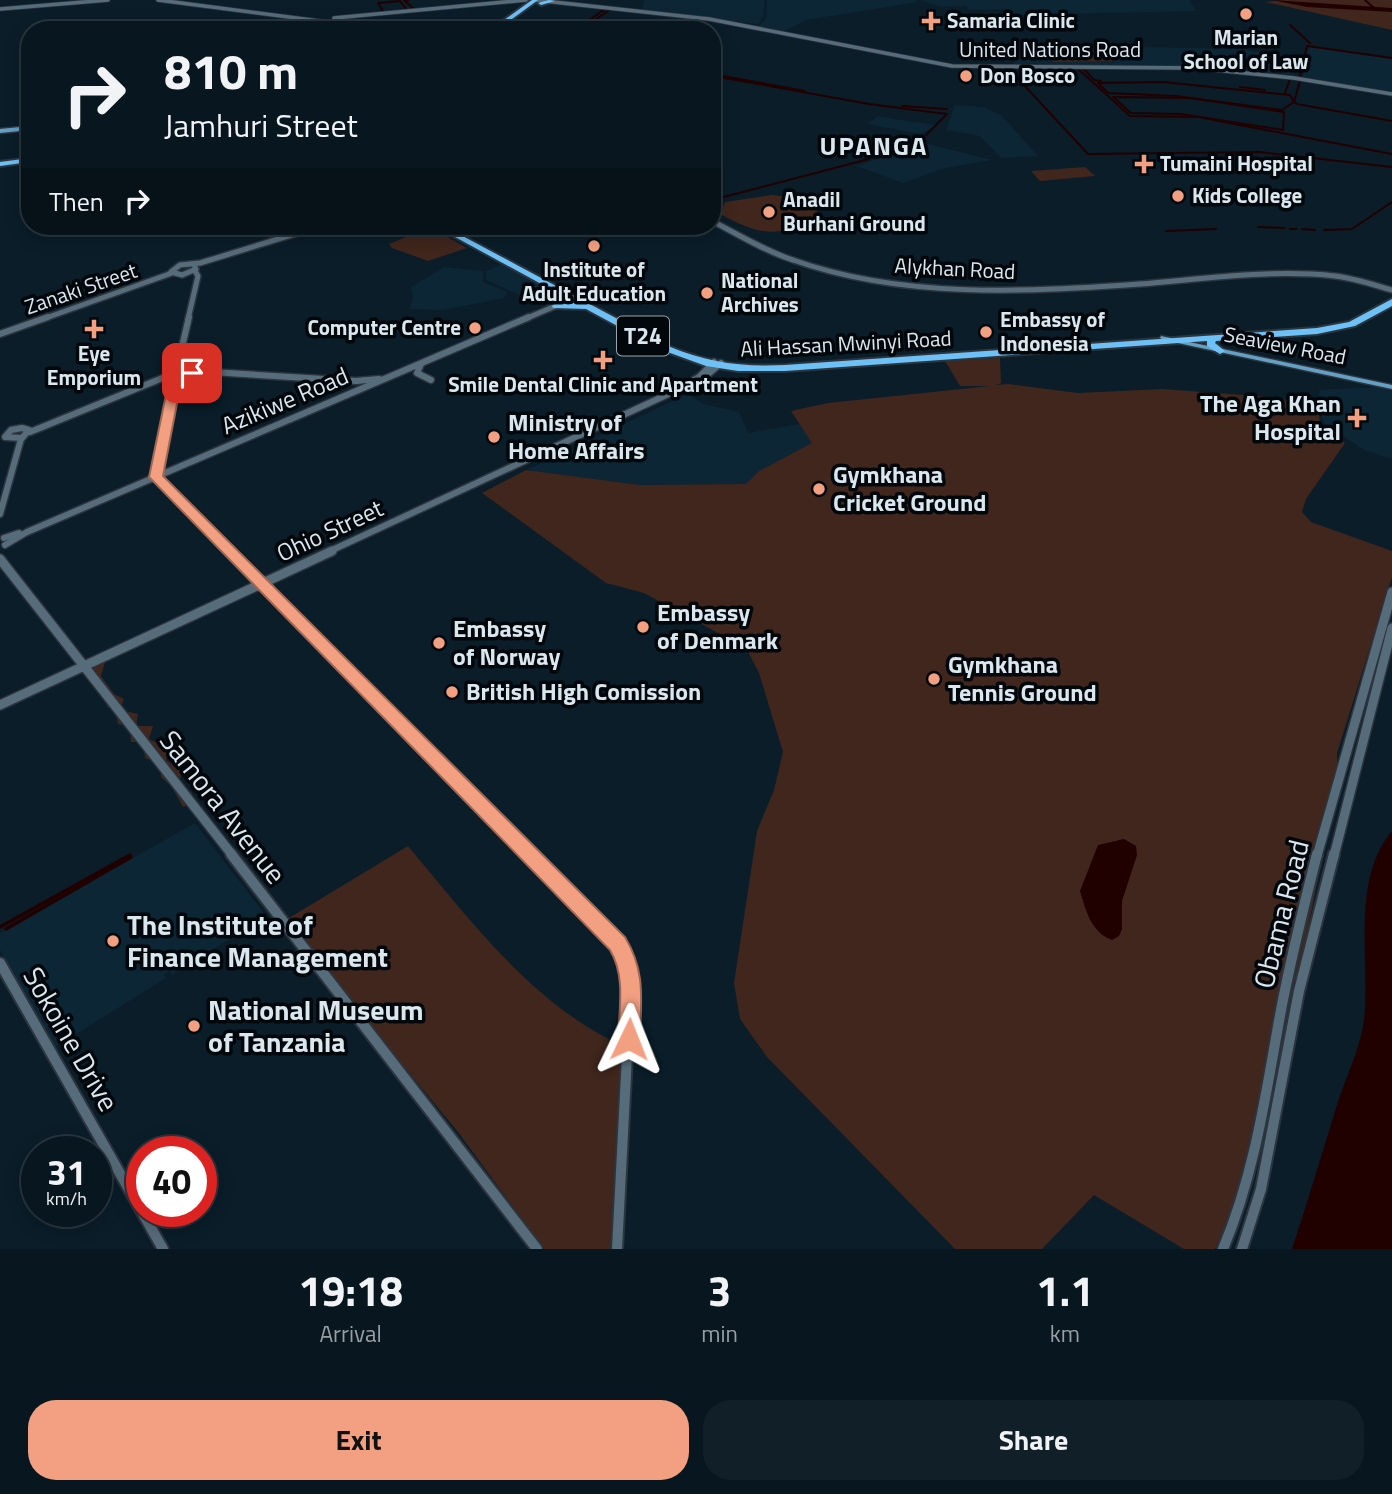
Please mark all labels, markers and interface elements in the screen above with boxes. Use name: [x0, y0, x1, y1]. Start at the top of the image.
place label: Samaria Clinic: [947, 4, 1075, 36]
marker: Marian School of Law: [1238, 6, 1254, 22]
marker: Samaria Clinic: [921, 11, 941, 31]
place label: Marian School of Law: [1183, 21, 1309, 77]
text: 810 m: [164, 33, 298, 108]
street label: United Nations Road: [959, 33, 1141, 65]
icon: right: [49, 49, 140, 140]
place label: Don Bosco: [980, 59, 1075, 91]
marker: Don Bosco: [958, 68, 974, 84]
text: Jamhuri Street: [164, 101, 358, 149]
district label: UPANGA: [819, 126, 929, 165]
place label: Tumaini Hospital: [1160, 147, 1313, 179]
marker: Tumaini Hospital: [1134, 154, 1154, 174]
place label: Kids College: [1192, 179, 1302, 211]
text: Then: [49, 182, 104, 221]
icon: right: [118, 182, 156, 220]
place label: Anadil Burhani Ground: [783, 183, 926, 239]
marker: Kids College: [1170, 188, 1186, 204]
marker: Anadil Burhani Ground: [761, 204, 777, 220]
marker: Institute of Adult Education: [586, 238, 602, 254]
street label: Alykhan Road: [894, 249, 1016, 287]
place label: Institute of Adult Education: [522, 253, 666, 309]
street label: Zanaki Street: [20, 254, 142, 322]
place label: National Archives: [721, 264, 799, 320]
marker: National Archives: [699, 285, 715, 301]
place label: Embassy of Indonesia: [1000, 303, 1105, 359]
place label: Computer Centre: [307, 311, 461, 343]
road number: T24: [617, 316, 669, 356]
street label: Seaview Road: [1221, 318, 1349, 373]
marker: Eye Emporium: [84, 319, 104, 339]
marker: Computer Centre: [467, 320, 483, 336]
street label: Ali Hassan Mwinyi Road: [740, 321, 952, 365]
marker: Embassy of Indonesia: [978, 324, 994, 340]
place label: Eye Emporium: [47, 337, 141, 393]
pin: [162, 343, 222, 403]
marker: Smile Dental Clinic and Apartment: [593, 350, 613, 370]
icon: arrive: [173, 354, 211, 392]
street label: Azikiwe Road: [216, 357, 354, 443]
place label: Smile Dental Clinic and Apartment: [448, 368, 758, 400]
place label: The Aga Khan Hospital: [1200, 385, 1341, 449]
place label: Ministry of Home Affairs: [508, 404, 645, 468]
marker: The Aga Khan Hospital: [1347, 408, 1367, 428]
marker: Ministry of Home Affairs: [486, 429, 502, 445]
place label: Gymkhana Cricket Ground: [833, 456, 986, 520]
marker: Gymkhana Cricket Ground: [811, 481, 827, 497]
street label: Ohio Street: [270, 489, 389, 570]
place label: Embassy of Denmark: [657, 594, 779, 658]
place label: Embassy of Norway: [453, 610, 560, 674]
marker: Embassy of Denmark: [635, 619, 651, 635]
marker: Embassy of Norway: [431, 635, 447, 651]
place label: Gymkhana Tennis Ground: [948, 646, 1097, 710]
marker: Gymkhana Tennis Ground: [926, 671, 942, 687]
place label: British High Comission: [466, 673, 701, 709]
marker: British High Comission: [444, 684, 460, 700]
street label: Samora Avenue: [150, 721, 297, 893]
street label: Obama Road: [1241, 835, 1320, 993]
place label: The Institute of Finance Management: [127, 903, 388, 978]
marker: The Institute of Finance Management: [105, 933, 121, 949]
street label: Sokoine Drive: [13, 959, 130, 1119]
place label: National Museum of Tanzania: [208, 988, 424, 1063]
position arrow: [592, 1002, 666, 1076]
marker: National Museum of Tanzania: [186, 1018, 202, 1034]
speed limit sign: 40: [126, 1136, 217, 1227]
text: 31: [47, 1145, 86, 1199]
text: km/h: [46, 1185, 87, 1212]
text: 19:18: [298, 1258, 403, 1322]
text: 3: [708, 1258, 731, 1322]
text: 1.1: [1036, 1258, 1094, 1322]
text: Arrival: [319, 1316, 382, 1351]
text: min: [701, 1316, 738, 1351]
text: km: [1050, 1316, 1080, 1351]
button: Exit: [28, 1400, 689, 1480]
button: Share: [703, 1400, 1364, 1480]

